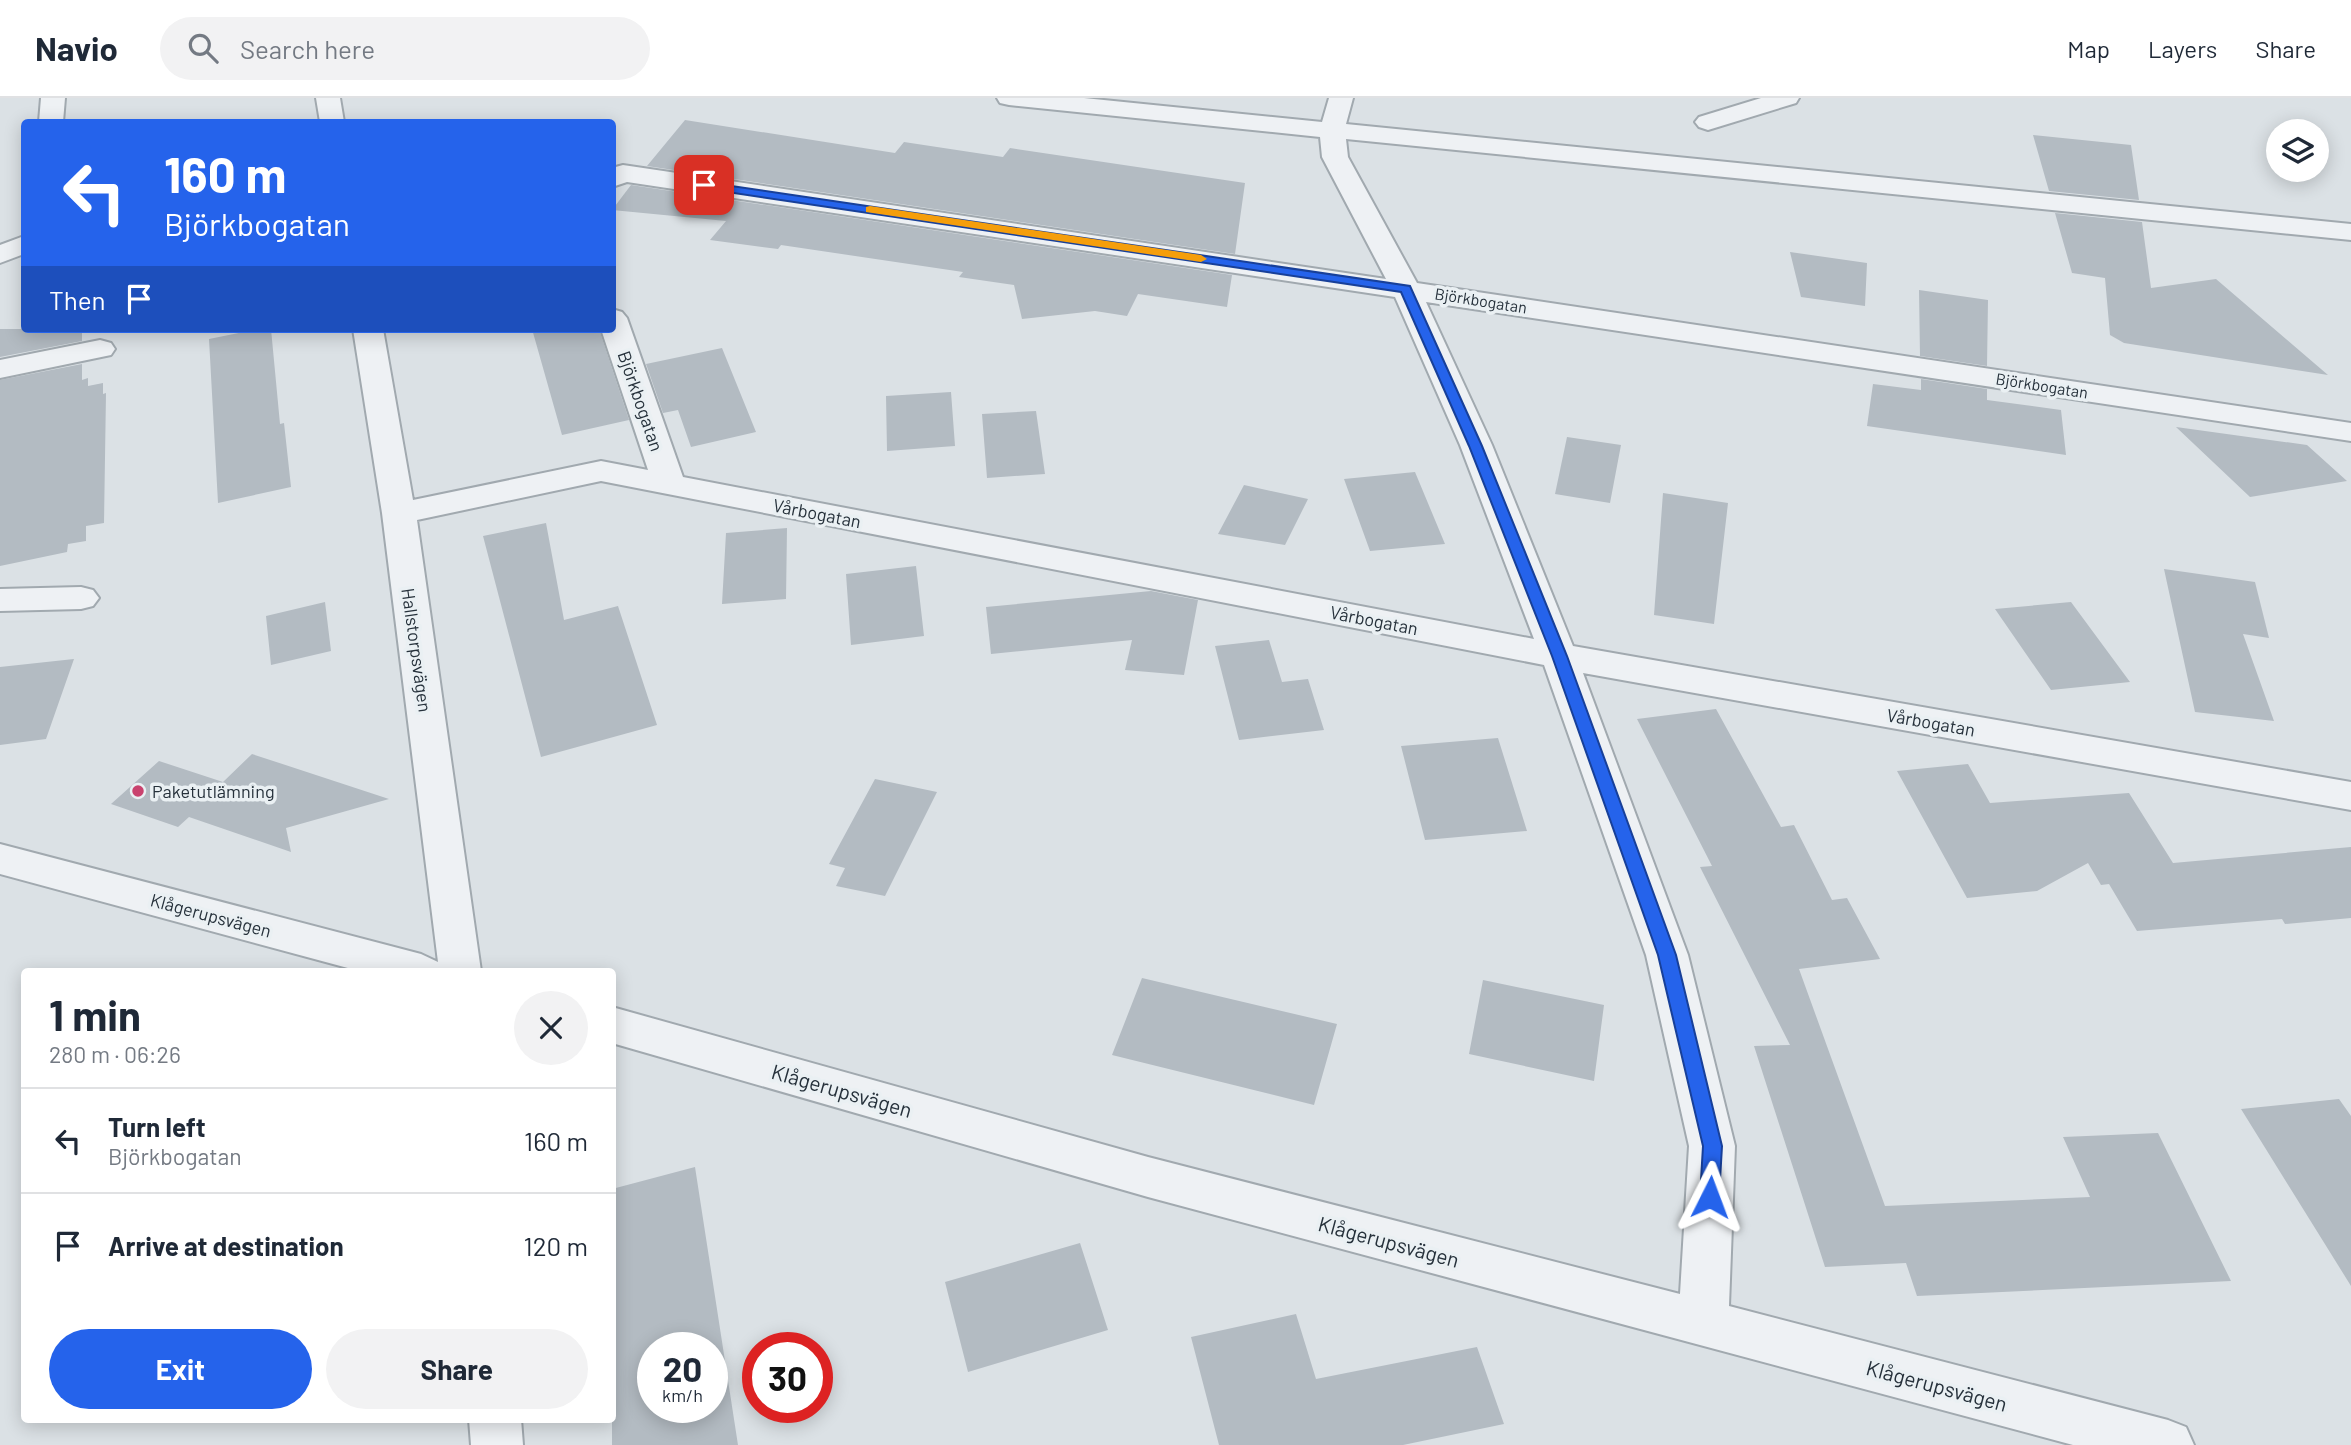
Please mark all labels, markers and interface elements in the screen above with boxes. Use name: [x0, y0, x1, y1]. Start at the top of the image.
search box: [160, 17, 650, 80]
text: Navio: [35, 28, 118, 68]
icon: search: [184, 29, 222, 67]
text: Search here: [240, 33, 375, 64]
text: Map: [2067, 34, 2110, 63]
text: Layers: [2148, 34, 2217, 63]
text: Share: [2255, 34, 2316, 63]
map controls: [2266, 119, 2329, 182]
button: layers: [2266, 119, 2329, 182]
text: 160 m: [164, 144, 286, 203]
icon: left: [49, 147, 140, 238]
pin: [674, 155, 734, 215]
icon: arrive: [685, 166, 723, 204]
text: Björkbogatan: [164, 204, 350, 242]
icon: arrive: [120, 280, 158, 318]
street label: Björkbogatan: [1434, 283, 1528, 317]
text: Then: [49, 284, 106, 315]
street label: Björkbogatan: [614, 348, 668, 454]
street label: Björkbogatan: [1995, 368, 2089, 402]
street label: Vårbogatan: [771, 494, 863, 532]
street label: Hallstorpsvägen: [397, 587, 437, 713]
street label: Vårbogatan: [1328, 601, 1420, 639]
street label: Vårbogatan: [1885, 703, 1977, 741]
place label: Paketutlämning: [152, 780, 275, 802]
marker: Paketutlämning: [130, 783, 146, 799]
street label: Klågerupsvägen: [148, 888, 274, 942]
text: 1 min: [49, 989, 141, 1039]
button: close: [514, 991, 588, 1065]
text: 280 m · 06:26: [49, 1040, 181, 1068]
street label: Klågerupsvägen: [769, 1058, 915, 1122]
text: Turn left: [108, 1111, 206, 1142]
icon: left: [49, 1122, 87, 1160]
text: 160 m: [524, 1125, 588, 1156]
text: Björkbogatan: [108, 1142, 242, 1170]
position arrow: [1673, 1160, 1747, 1234]
street label: Klågerupsvägen: [1316, 1210, 1462, 1272]
icon: arrive: [49, 1227, 87, 1265]
text: Arrive at destination: [108, 1230, 344, 1261]
text: 120 m: [524, 1230, 588, 1261]
button: Exit: [49, 1329, 312, 1409]
button: Share: [326, 1329, 588, 1409]
speed limit sign: 30: [742, 1332, 833, 1423]
text: 20: [663, 1347, 702, 1389]
street label: Klågerupsvägen: [1864, 1354, 2010, 1416]
text: km/h: [662, 1384, 703, 1406]

